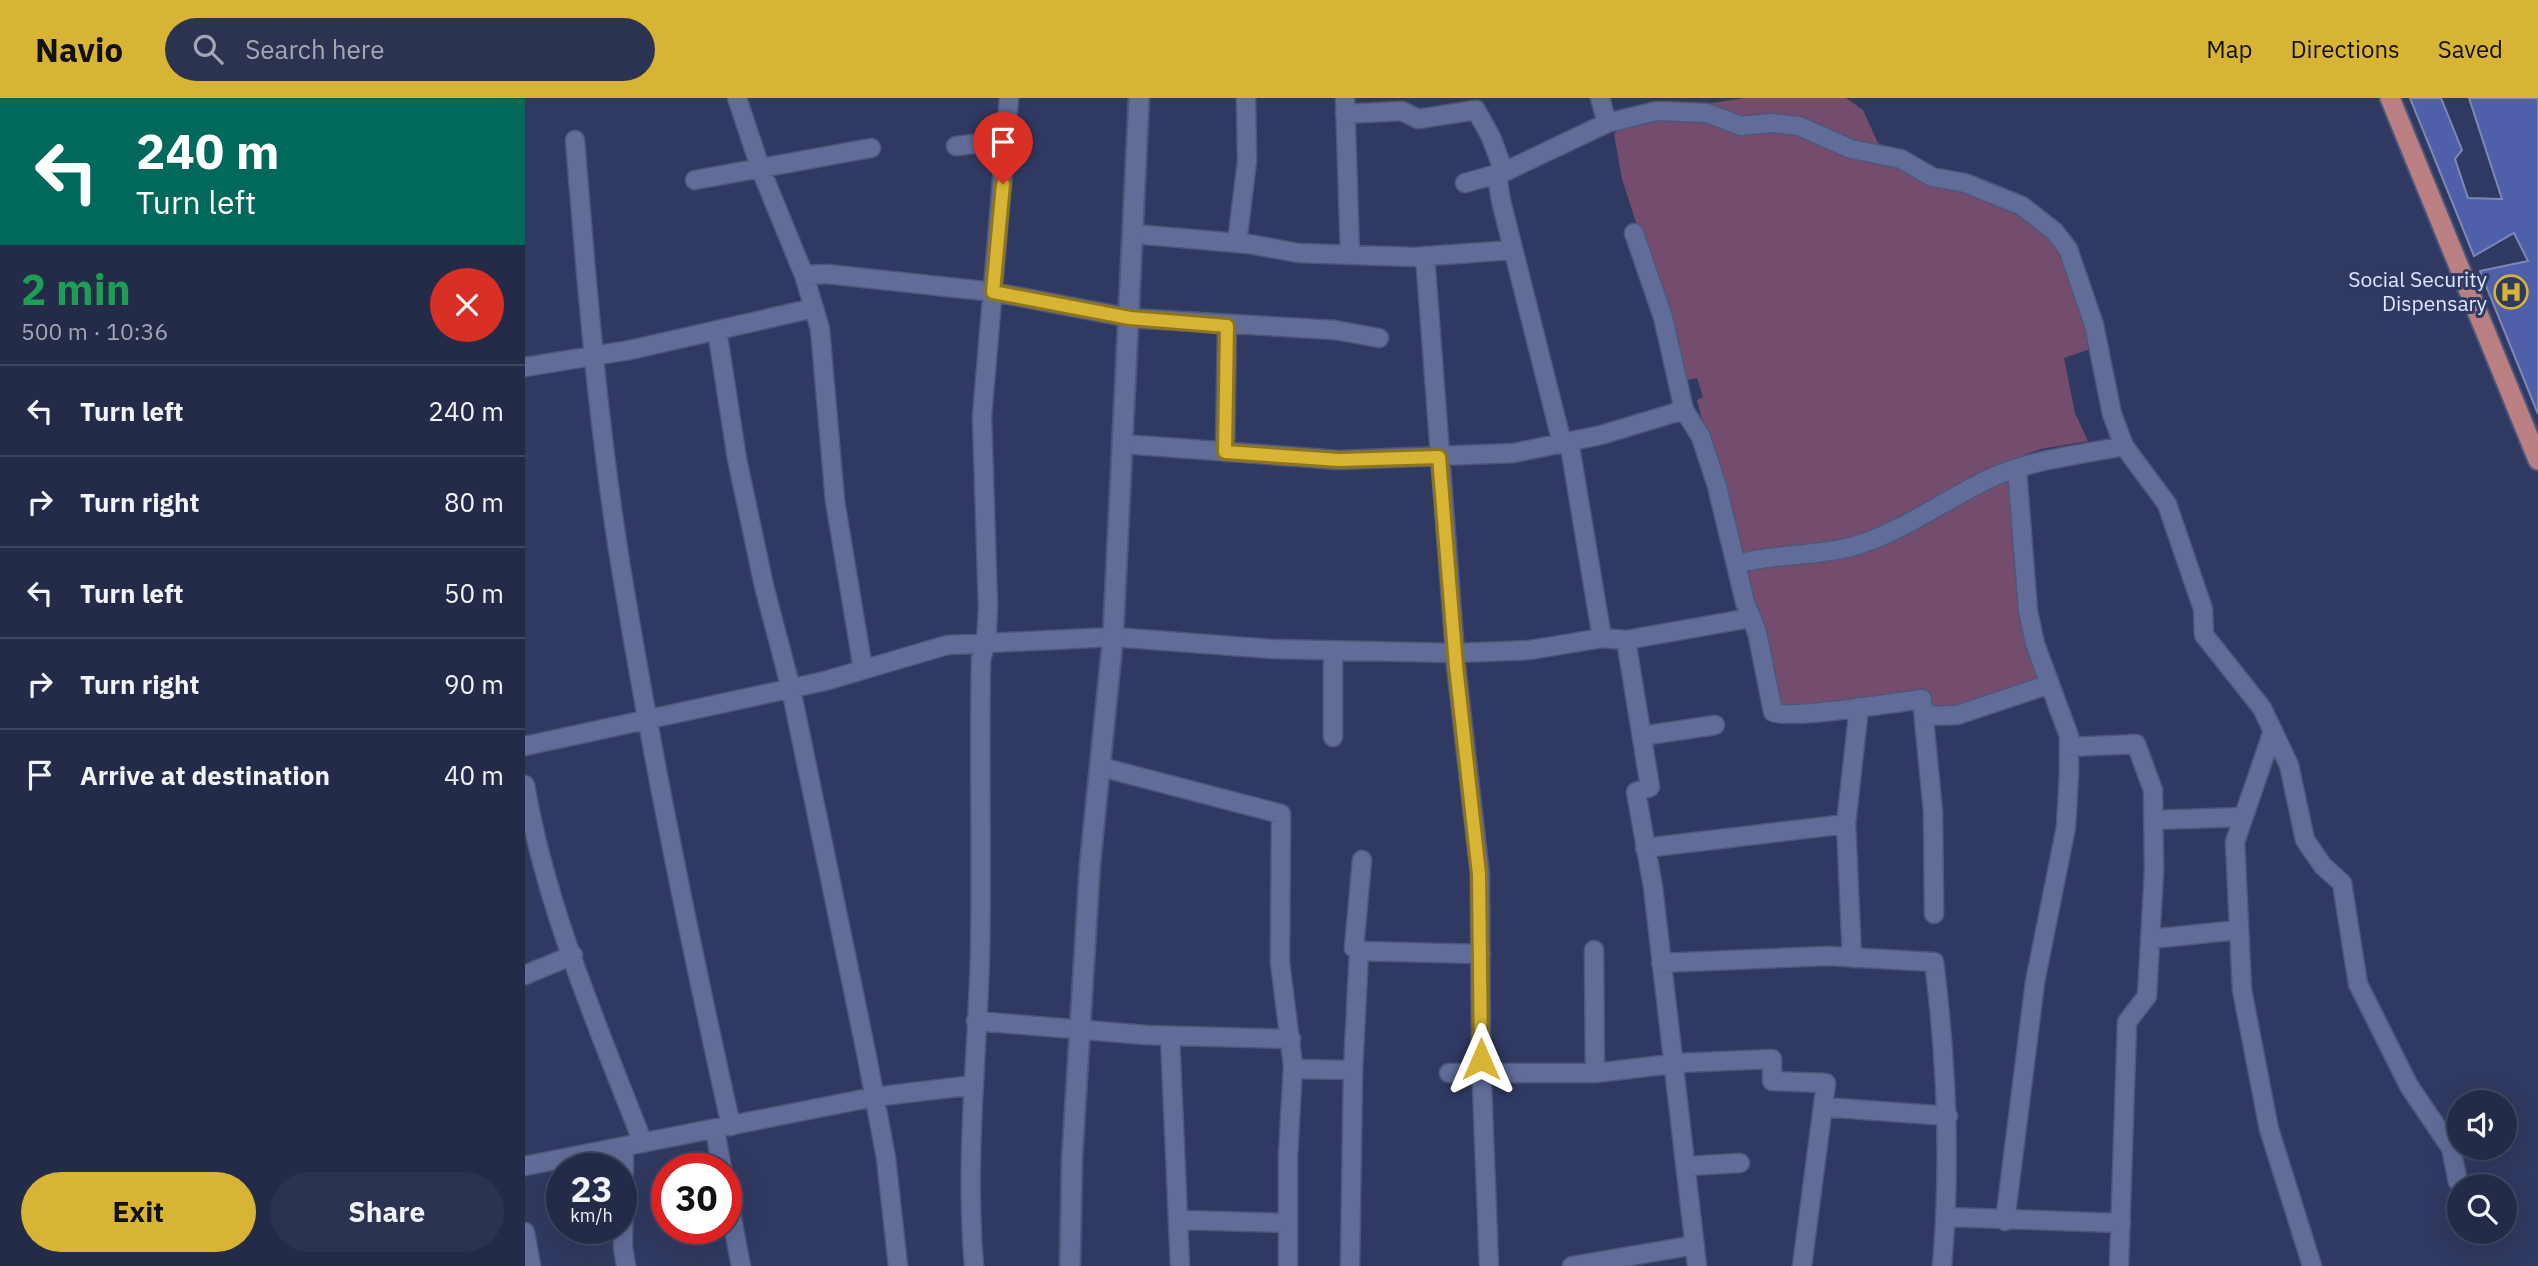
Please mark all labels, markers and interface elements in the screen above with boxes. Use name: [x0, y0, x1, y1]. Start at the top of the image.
search box: [165, 18, 655, 81]
text: Navio: [35, 28, 123, 71]
icon: search: [189, 30, 227, 68]
text: Search here: [245, 32, 385, 66]
text: Map: [2206, 33, 2252, 65]
text: Directions: [2290, 33, 2400, 65]
text: Saved: [2438, 33, 2503, 65]
pin: [973, 112, 1033, 184]
text: 240 m: [136, 119, 280, 182]
icon: arrive: [984, 123, 1022, 161]
icon: left: [21, 126, 112, 217]
text: Turn left: [136, 181, 256, 223]
text: 2 min: [21, 262, 131, 317]
place label: Social Security Dispensary: [2348, 265, 2488, 317]
button: close: [430, 268, 504, 342]
hospital icon: Social Security Dispensary: [2492, 273, 2530, 311]
text: 500 m · 10:36: [21, 316, 168, 346]
icon: left: [21, 392, 59, 430]
text: Turn left: [80, 394, 183, 428]
text: 240 m: [428, 394, 504, 428]
icon: right: [21, 483, 59, 521]
text: Turn right: [80, 485, 199, 519]
text: 80 m: [444, 485, 504, 519]
icon: left: [21, 574, 59, 612]
text: Turn left: [80, 576, 183, 610]
text: 50 m: [444, 576, 504, 610]
icon: right: [21, 665, 59, 703]
text: Turn right: [80, 667, 199, 701]
text: 90 m: [444, 667, 504, 701]
icon: arrive: [21, 756, 59, 794]
text: Arrive at destination: [80, 758, 330, 792]
text: 40 m: [444, 758, 504, 792]
position arrow: [1444, 1022, 1518, 1096]
map controls: [2447, 1090, 2517, 1244]
button: sound: [2447, 1090, 2517, 1160]
speed limit sign: 30: [651, 1153, 742, 1244]
text: 23: [570, 1166, 613, 1212]
button: Exit: [21, 1172, 256, 1252]
button: Share: [270, 1172, 504, 1252]
button: search: [2447, 1174, 2517, 1244]
text: km/h: [570, 1204, 613, 1227]

